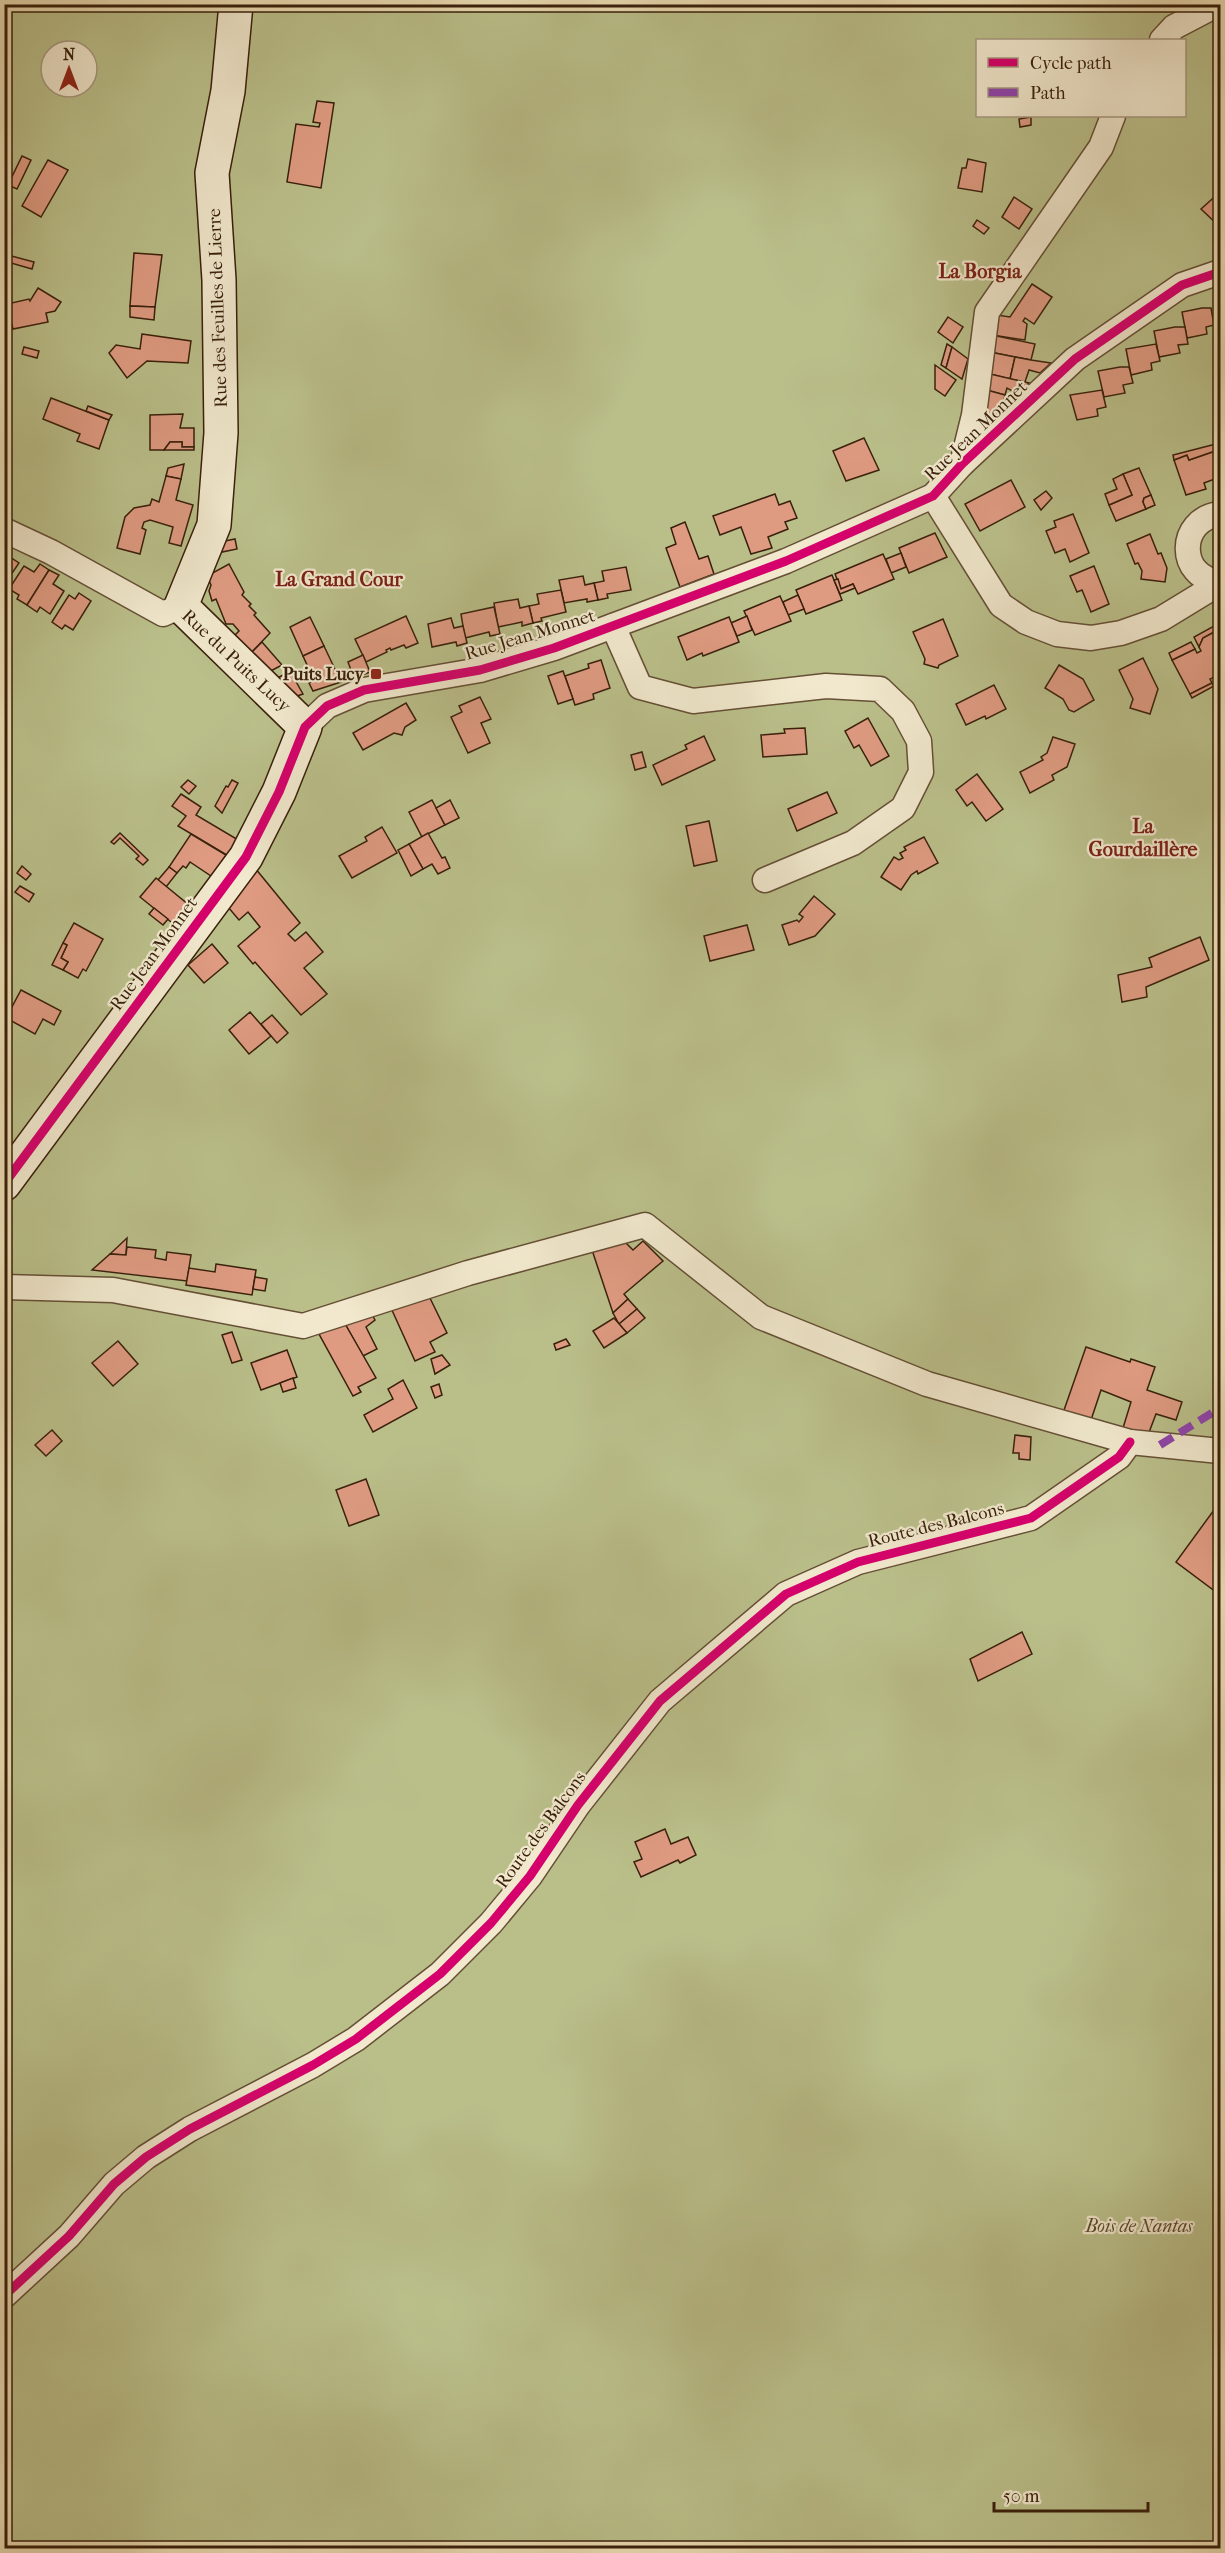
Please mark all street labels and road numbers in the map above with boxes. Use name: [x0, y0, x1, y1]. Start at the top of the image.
street label: Rue des Feuilles de Lierre: [204, 208, 232, 408]
street label: Rue Jean Monnet: [920, 376, 1032, 485]
street label: Rue du Puits Lucy: [177, 605, 296, 718]
street label: Rue Jean Monnet: [462, 605, 598, 665]
street label: Rue Jean Monnet: [106, 893, 202, 1015]
street label: Route des Balcons: [866, 1498, 1006, 1552]
street label: Route des Balcons: [492, 1767, 591, 1892]

